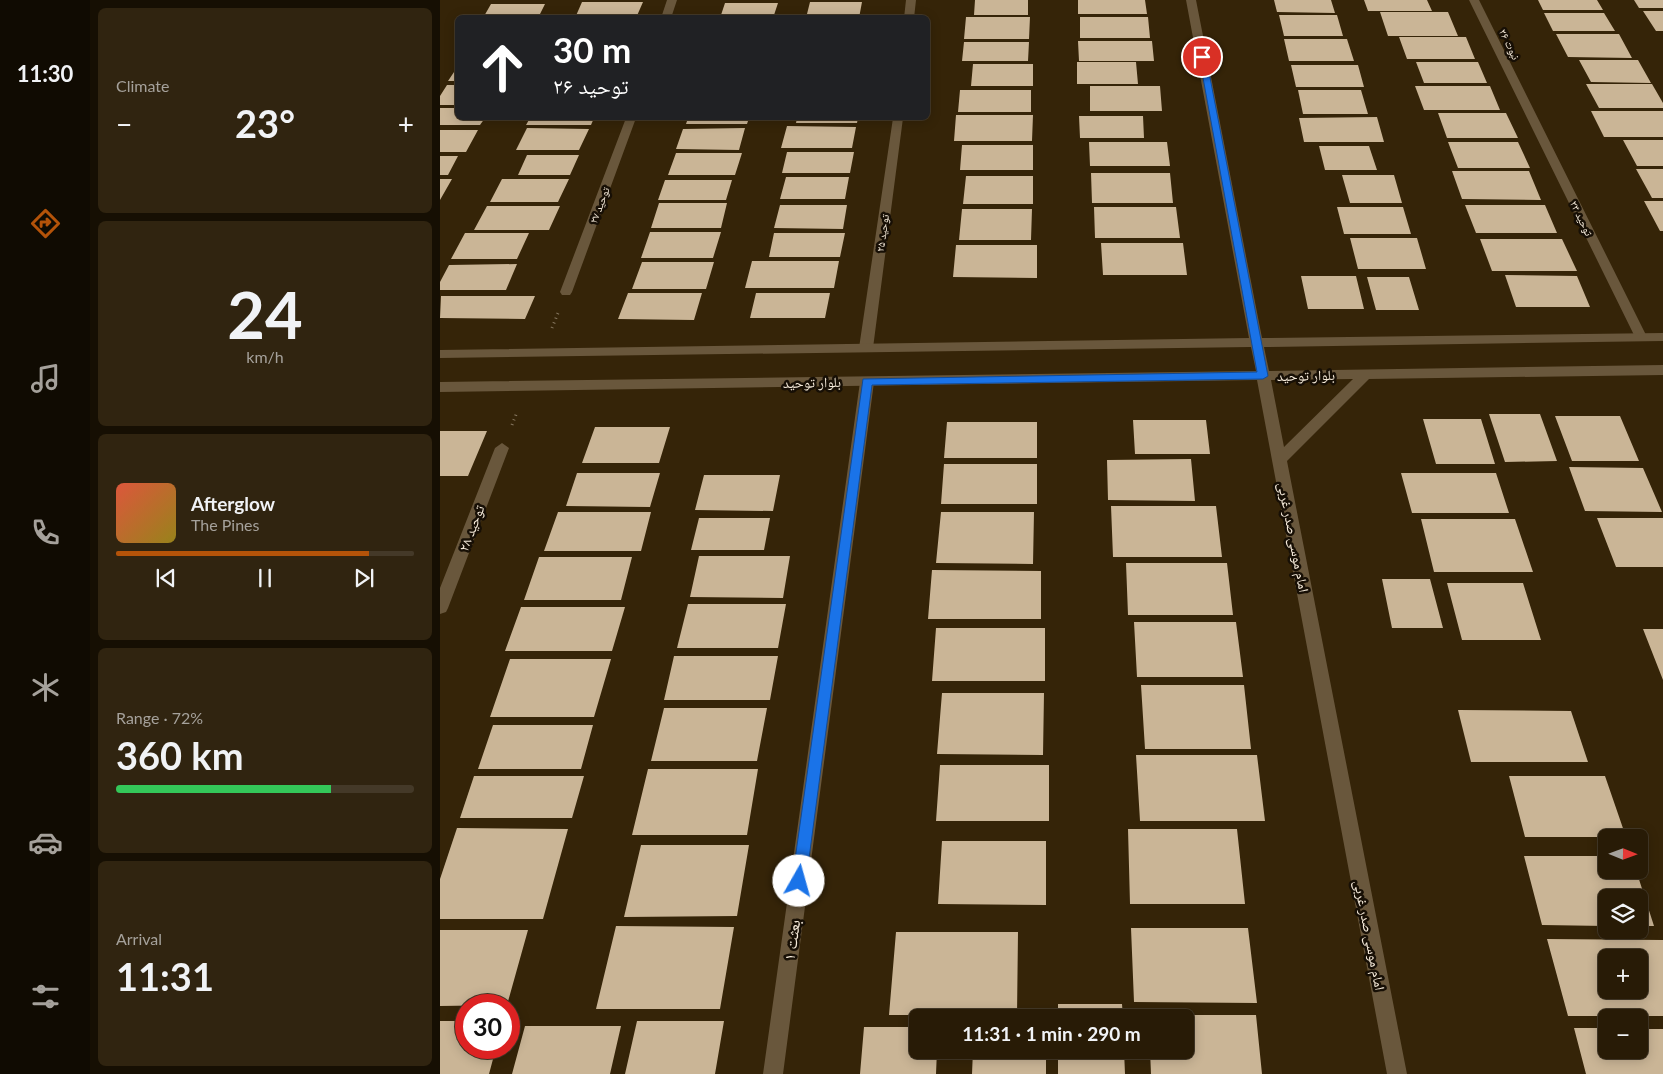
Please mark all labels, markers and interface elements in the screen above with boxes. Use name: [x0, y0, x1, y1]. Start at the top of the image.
street label: نبوت ۲۶: [1497, 27, 1523, 62]
text: 30 m: [553, 28, 631, 70]
icon: ahead: [470, 35, 535, 100]
pin: [1181, 36, 1223, 78]
icon: arrive: [1188, 43, 1216, 71]
text: 11:30: [17, 60, 73, 87]
text: توحید ۲۶: [553, 72, 629, 99]
text: Climate: [116, 76, 169, 95]
text: 23°: [235, 100, 295, 146]
text: −: [116, 107, 132, 141]
text: +: [398, 107, 414, 141]
street label: توحید ۲۷: [586, 184, 612, 225]
street label: توحید ۲۳: [1568, 198, 1596, 239]
icon: directions: [28, 206, 63, 241]
street label: توحید ۲۵: [873, 213, 891, 253]
text: 24: [227, 275, 303, 353]
text: km/h: [246, 347, 284, 366]
icon: music: [28, 361, 63, 396]
street label: بلوار توحید: [1277, 366, 1335, 385]
street label: بلوار توحید: [783, 373, 841, 392]
street label: امام موسی صدر غربی: [1273, 480, 1313, 594]
text: Afterglow: [191, 492, 275, 515]
street label: توحید ۲۸: [454, 502, 489, 554]
icon: phone: [28, 515, 63, 550]
text: The Pines: [191, 515, 260, 534]
icon: previous: [152, 564, 180, 592]
icon: pause: [251, 564, 279, 592]
icon: next: [350, 564, 378, 592]
icon: climate: [28, 670, 63, 705]
text: Range · 72%: [116, 708, 203, 727]
text: 360 km: [116, 732, 244, 778]
icon: car: [28, 825, 63, 860]
north arrow: [1598, 829, 1648, 879]
map controls: [1598, 829, 1648, 1059]
position arrow: [772, 854, 824, 906]
street label: امام موسی صدر غربی: [1349, 878, 1389, 992]
button: layers: [1598, 889, 1648, 939]
street label: بعثت ۱: [779, 918, 804, 962]
text: Arrival: [116, 929, 162, 948]
button: +: [1598, 949, 1648, 999]
text: 11:31: [116, 953, 214, 999]
icon: filters: [28, 979, 63, 1014]
speed limit sign: 30: [455, 994, 520, 1059]
button: −: [1598, 1009, 1648, 1059]
text: 11:31 · 1 min · 290 m: [962, 1022, 1141, 1045]

